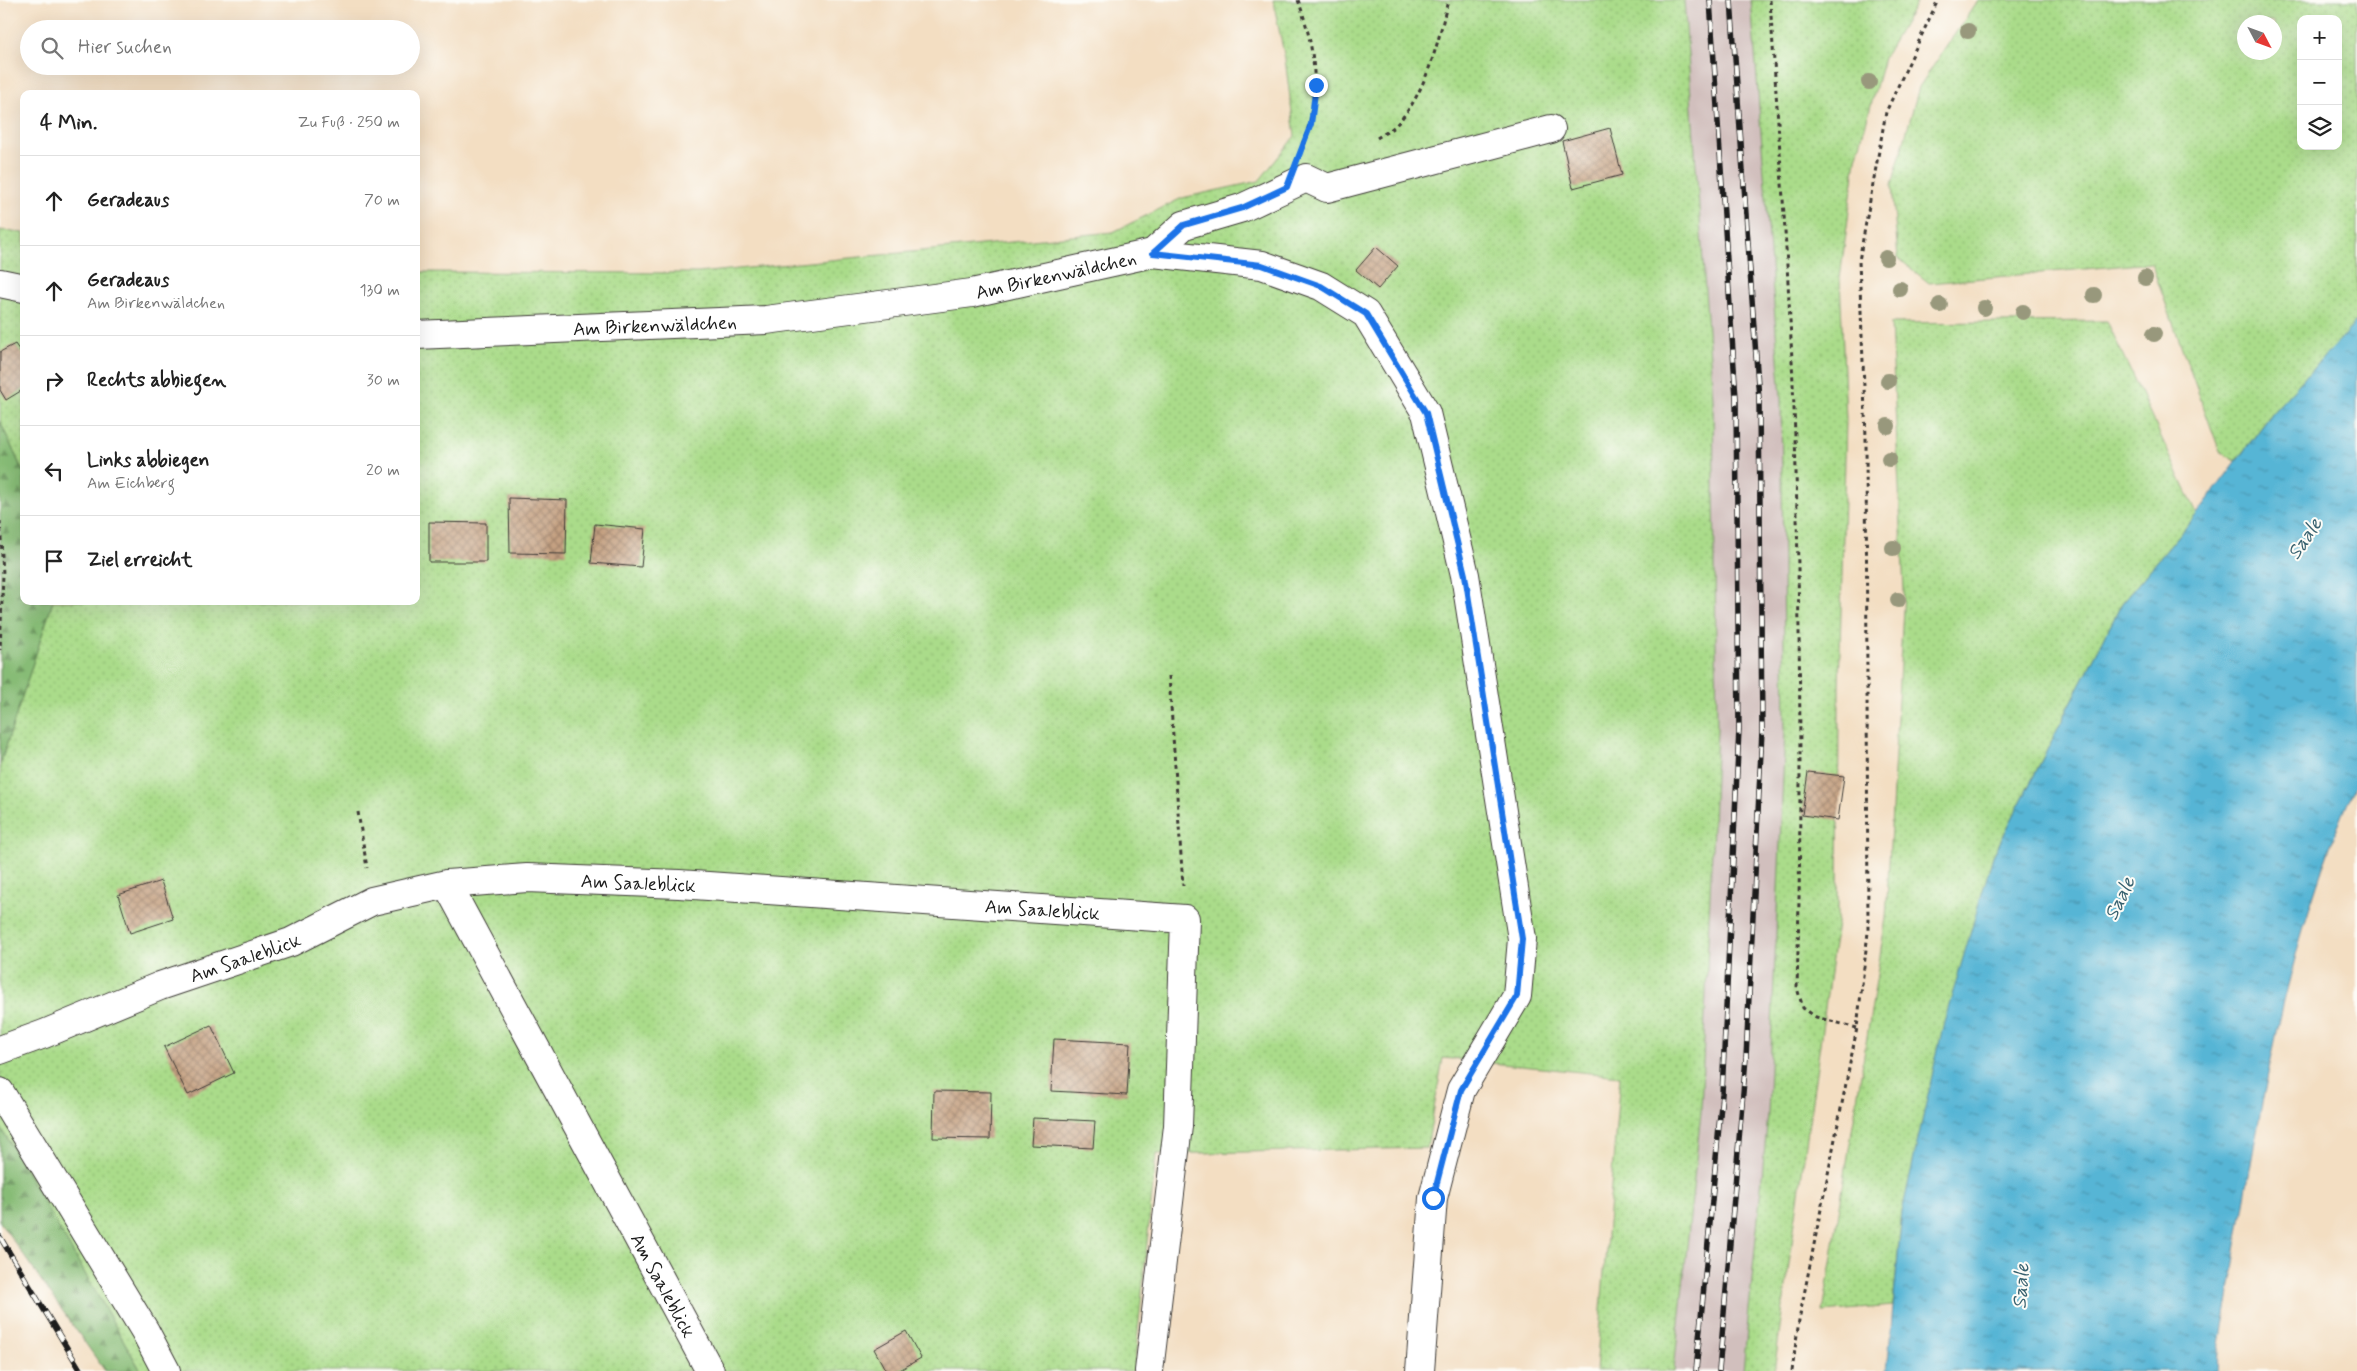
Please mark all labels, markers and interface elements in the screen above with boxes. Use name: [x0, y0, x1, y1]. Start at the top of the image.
north arrow: [2237, 15, 2282, 60]
map controls: [2297, 15, 2342, 150]
button: +: [2297, 15, 2342, 60]
search box: [20, 20, 420, 75]
icon: search: [38, 34, 66, 62]
text: Hier suchen: [78, 35, 172, 60]
button: −: [2297, 60, 2342, 105]
route end: [1305, 74, 1328, 97]
button: layers: [2297, 105, 2342, 150]
text: 4 Min.: [40, 109, 97, 137]
text: Zu Fuß · 250 m: [298, 112, 400, 133]
icon: ahead: [40, 187, 68, 215]
text: Geradeaus: [87, 188, 169, 213]
text: 70 m: [364, 190, 400, 211]
street label: Am Birkenwäldchen: [973, 246, 1139, 306]
text: Geradeaus: [87, 268, 169, 293]
icon: ahead: [40, 277, 68, 305]
text: 130 m: [359, 280, 400, 301]
text: Am Birkenwäldchen: [87, 293, 225, 314]
street label: Am Birkenwäldchen: [572, 310, 737, 342]
icon: right: [40, 367, 68, 395]
text: Rechts abbiegen: [87, 368, 226, 393]
text: 30 m: [367, 370, 400, 391]
text: Links abbiegen: [87, 448, 209, 473]
icon: left: [40, 457, 68, 485]
text: 20 m: [366, 460, 400, 481]
text: Am Eichberg: [87, 473, 175, 494]
water label: Saale: [2281, 512, 2329, 565]
icon: arrive: [40, 547, 68, 575]
text: Ziel erreicht: [87, 548, 192, 573]
street label: Am Saaleblick: [580, 869, 697, 899]
water label: Saale: [2098, 872, 2143, 925]
street label: Am Saaleblick: [984, 894, 1101, 927]
street label: Am Saaleblick: [187, 928, 306, 989]
route start: [1422, 1187, 1445, 1210]
street label: Am Saaleblick: [624, 1229, 701, 1343]
water label: Saale: [2006, 1262, 2037, 1310]

